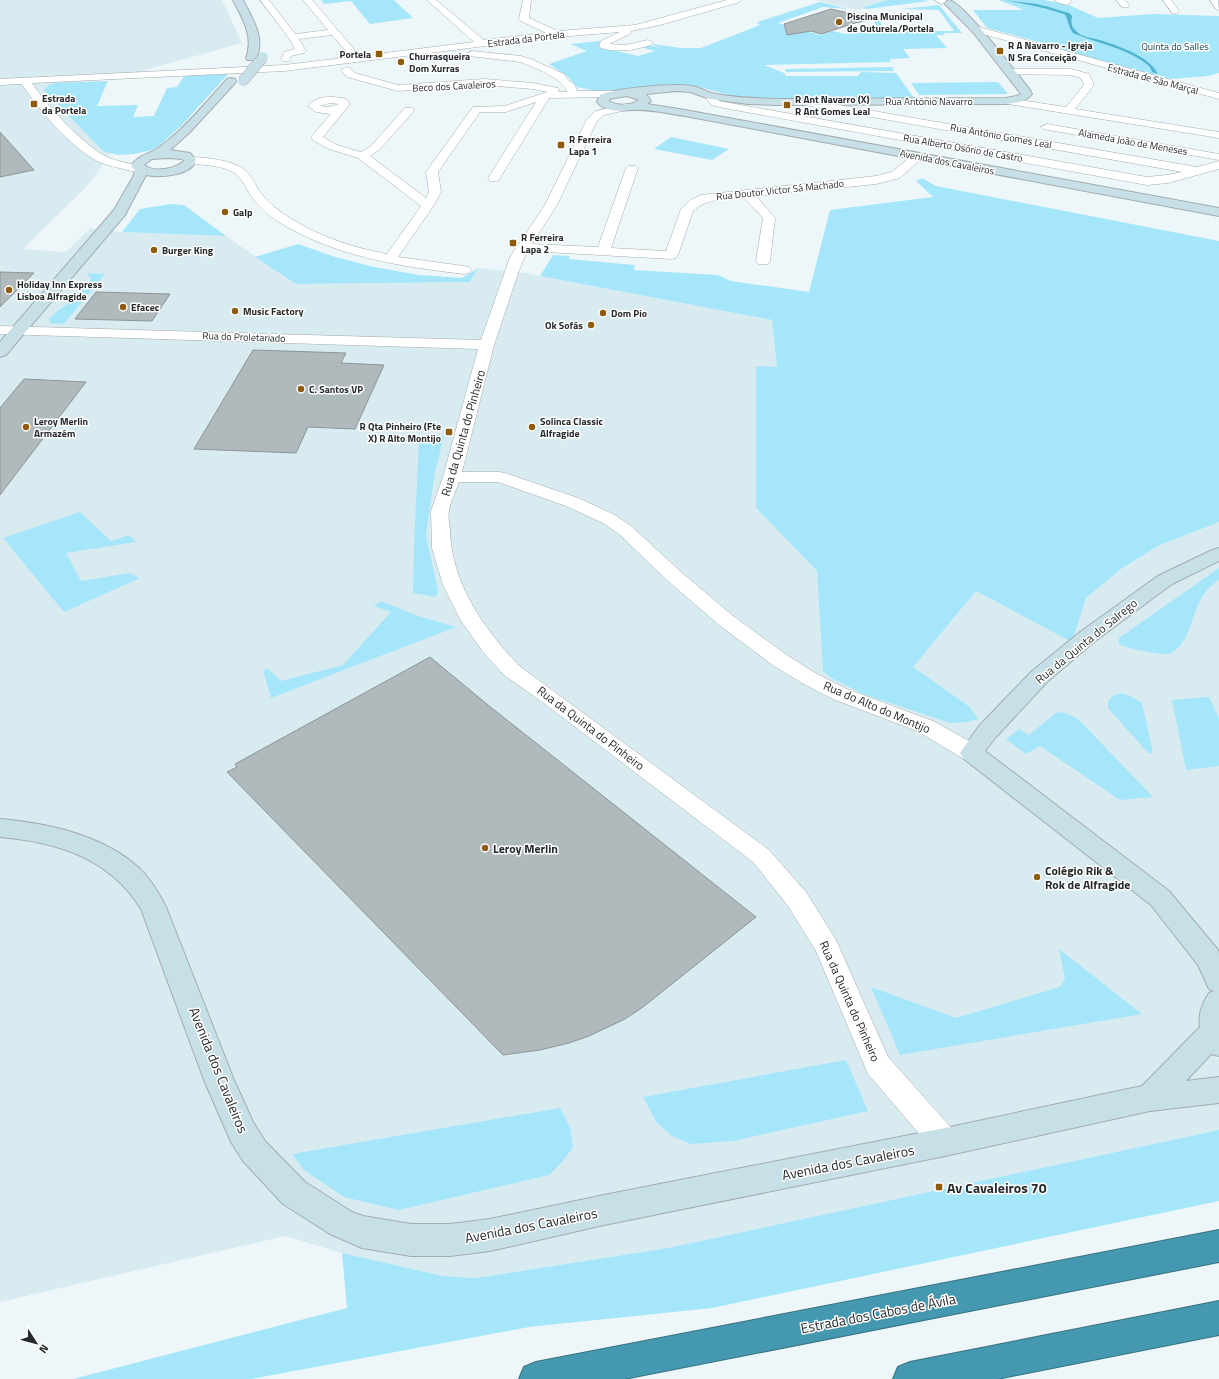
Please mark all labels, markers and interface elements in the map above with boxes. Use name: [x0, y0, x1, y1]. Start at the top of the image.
place label: Piscina Municipal de Outurela/Portela: [847, 9, 934, 36]
marker: Piscina Municipal de Outurela/Portela: [834, 17, 844, 27]
street label: Estrada da Portela: [487, 27, 565, 51]
place label: R A Navarro - Igreja N Sra Conceição: [1008, 38, 1093, 65]
park label: Quinta do Salles: [1141, 39, 1209, 54]
marker: R A Navarro - Igreja N Sra Conceição: [995, 46, 1005, 56]
place label: Portela: [340, 47, 371, 62]
marker: Portela: [374, 49, 384, 59]
place label: Churrasqueira Dom Xurras: [409, 49, 470, 76]
marker: Churrasqueira Dom Xurras: [396, 57, 406, 67]
street label: Estrada de São Marçal: [1106, 60, 1200, 98]
street label: Beco dos Cavaleiros: [412, 76, 496, 96]
place label: Estrada da Portela: [42, 91, 86, 118]
place label: R Ant Navarro (X) R Ant Gomes Leal: [795, 92, 871, 119]
street label: Rua António Navarro: [885, 94, 973, 109]
marker: Estrada da Portela: [29, 99, 39, 109]
marker: R Ant Navarro (X) R Ant Gomes Leal: [782, 100, 792, 110]
street label: Rua António Gomes Leal: [949, 120, 1053, 152]
street label: Alameda João de Meneses: [1077, 125, 1189, 159]
street label: Rua Alberto Osório de Castro: [902, 130, 1024, 166]
place label: R Ferreira Lapa 1: [569, 132, 612, 159]
marker: R Ferreira Lapa 1: [556, 140, 566, 150]
street label: Avenida dos Cavaleiros: [898, 145, 996, 179]
street label: Rua Doutor Victor Sá Machado: [715, 176, 845, 204]
place label: Galp: [233, 205, 253, 220]
marker: Galp: [220, 207, 230, 217]
place label: R Ferreira Lapa 2: [521, 230, 564, 257]
marker: R Ferreira Lapa 2: [508, 238, 518, 248]
place label: Burger King: [162, 243, 214, 258]
marker: Burger King: [149, 245, 159, 255]
place label: Holiday Inn Express Lisboa Alfragide: [17, 277, 102, 304]
marker: Holiday Inn Express Lisboa Alfragide: [4, 285, 14, 295]
place label: Efacec: [131, 300, 160, 315]
marker: Efacec: [118, 302, 128, 312]
place label: Music Factory: [243, 304, 303, 319]
marker: Music Factory: [230, 306, 240, 316]
place label: Dom Pio: [611, 306, 647, 321]
marker: Dom Pio: [598, 308, 608, 318]
place label: Ok Sofás: [545, 318, 583, 333]
marker: Ok Sofás: [586, 320, 596, 330]
street label: Rua do Proletariado: [202, 328, 286, 346]
street label: Rua da Quinta do Pinheiro: [436, 368, 490, 498]
place label: C. Santos VP: [309, 382, 363, 397]
marker: C. Santos VP: [296, 384, 306, 394]
place label: Leroy Merlin Armazém: [34, 414, 88, 441]
place label: Solinca Classic Alfragide: [540, 414, 604, 441]
place label: R Qta Pinheiro (Fte X) R Alto Montijo: [360, 419, 441, 446]
marker: Leroy Merlin Armazém: [21, 422, 31, 432]
marker: Solinca Classic Alfragide: [527, 422, 537, 432]
marker: R Qta Pinheiro (Fte X) R Alto Montijo: [444, 427, 454, 437]
street label: Rua da Quinta do Salrego: [1031, 594, 1141, 688]
street label: Rua do Alto do Montijo: [820, 676, 934, 738]
street label: Rua da Quinta do Pinheiro: [533, 681, 649, 775]
place label: Leroy Merlin: [493, 839, 558, 858]
marker: Leroy Merlin: [480, 843, 490, 853]
place label: Colégio Rik & Rok de Alfragide: [1045, 861, 1130, 894]
marker: Colégio Rik & Rok de Alfragide: [1032, 872, 1042, 882]
street label: Rua da Quinta do Pinheiro: [815, 937, 885, 1065]
street label: Avenida dos Cavaleiros: [184, 1004, 254, 1136]
street label: Avenida dos Cavaleiros: [780, 1139, 916, 1185]
place label: Av Cavaleiros 70: [947, 1177, 1047, 1198]
marker: Av Cavaleiros 70: [934, 1182, 944, 1192]
street label: Avenida dos Cavaleiros: [463, 1202, 599, 1248]
street label: Estrada dos Cabos de Ávila: [799, 1288, 957, 1338]
north arrow: [16, 1323, 56, 1363]
text: N: [35, 1341, 53, 1357]

